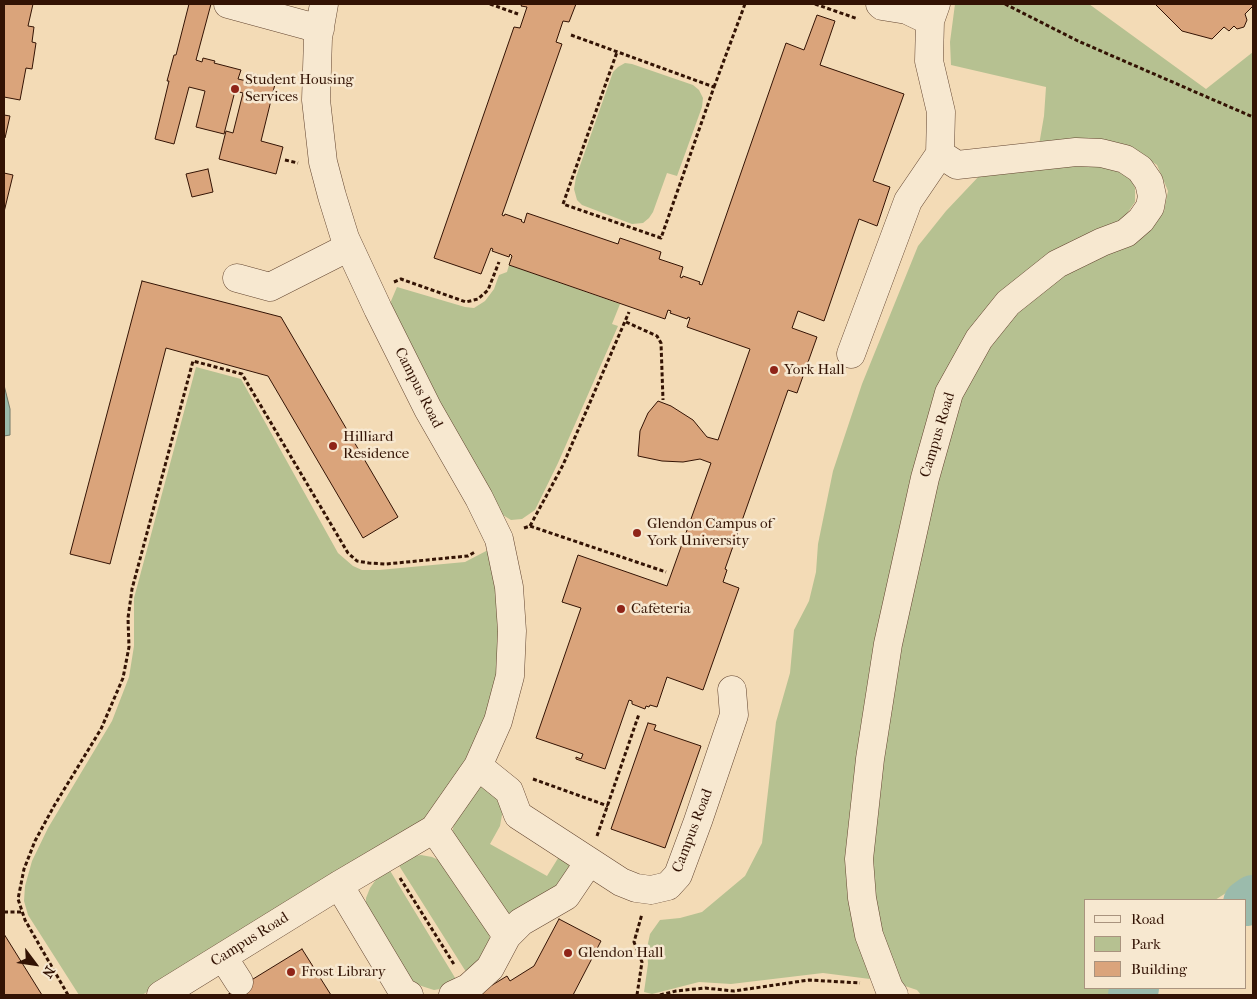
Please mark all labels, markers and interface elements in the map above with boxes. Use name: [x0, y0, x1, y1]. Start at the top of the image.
place label: Student Housing Services: [245, 71, 354, 106]
marker: Student Housing Services: [229, 83, 241, 95]
street label: Campus Road: [390, 345, 446, 431]
place label: York Hall: [784, 361, 845, 379]
marker: York Hall: [768, 364, 780, 376]
street label: Campus Road: [917, 390, 959, 480]
place label: Hilliard Residence: [343, 428, 409, 463]
marker: Hilliard Residence: [327, 440, 339, 452]
place label: Glendon Campus of York University: [647, 515, 773, 550]
marker: Glendon Campus of York University: [631, 527, 643, 539]
place label: Cafeteria: [631, 600, 691, 618]
marker: Cafeteria: [615, 603, 627, 615]
street label: Campus Road: [669, 787, 717, 875]
legend: [1084, 899, 1247, 989]
street label: Campus Road: [208, 909, 292, 971]
text: Road: [1131, 910, 1164, 928]
text: Park: [1131, 935, 1161, 953]
north arrow: [10, 939, 60, 989]
place label: Glendon Hall: [578, 944, 663, 962]
marker: Glendon Hall: [562, 947, 574, 959]
text: Building: [1131, 960, 1187, 978]
text: N: [38, 963, 58, 981]
place label: Frost Library: [301, 963, 386, 981]
marker: Frost Library: [285, 966, 297, 978]

